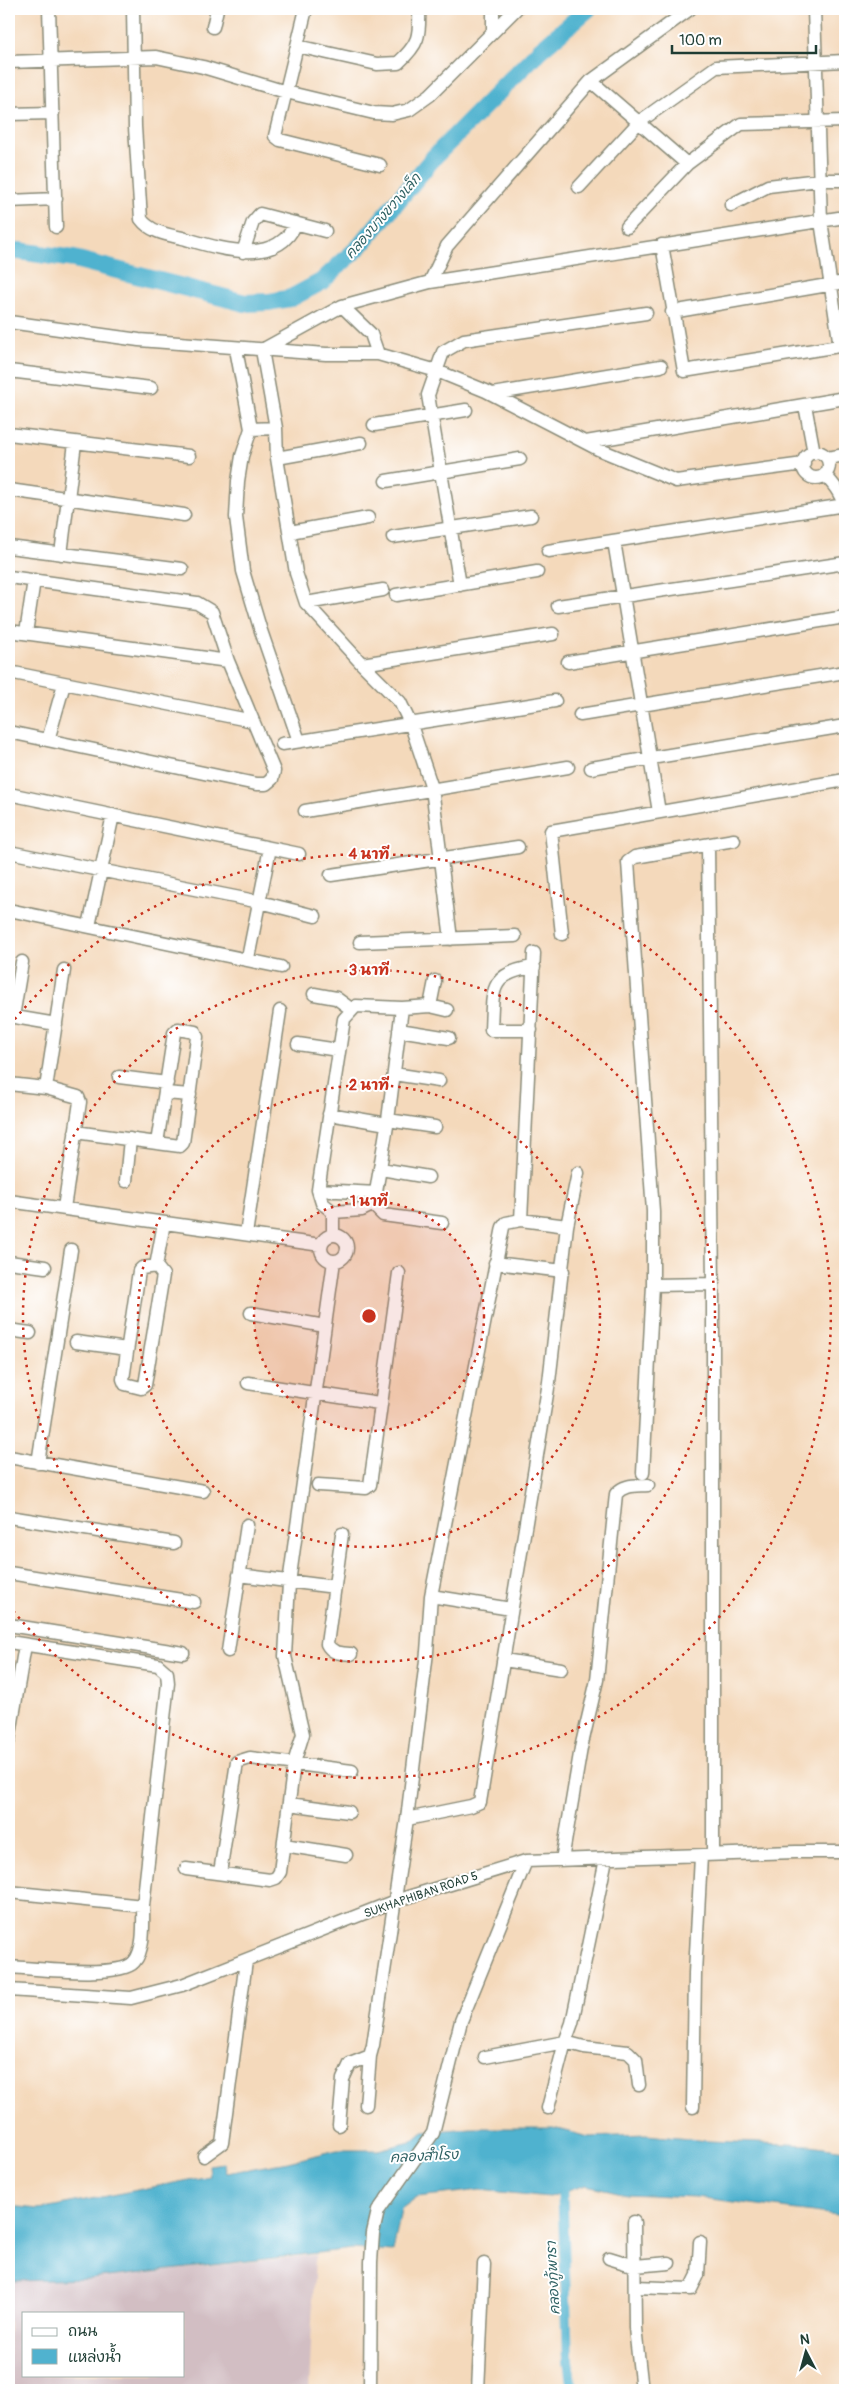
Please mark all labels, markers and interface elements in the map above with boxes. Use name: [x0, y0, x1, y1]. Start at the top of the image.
scale bar: [672, 22, 815, 54]
text: 100 m: [679, 31, 722, 50]
water label: คลองบางขวางเล็ก: [341, 169, 425, 262]
text: 4 นาที: [349, 844, 390, 864]
text: 3 นาที: [349, 960, 390, 980]
text: 2 นาที: [349, 1075, 390, 1095]
text: 1 นาที: [350, 1191, 388, 1211]
centre of rings: [360, 1307, 378, 1325]
street label: SUKHAPHIBAN ROAD 5: [362, 1868, 480, 1922]
water label: คลองสำโรง: [390, 2145, 460, 2166]
water label: คลองกู้พารา: [542, 2240, 565, 2315]
legend: [22, 2312, 185, 2376]
text: ถนน: [68, 2322, 97, 2341]
north arrow: [782, 2326, 832, 2376]
text: N: [799, 2331, 810, 2349]
text: แหล่งน้ำ: [68, 2343, 122, 2367]

